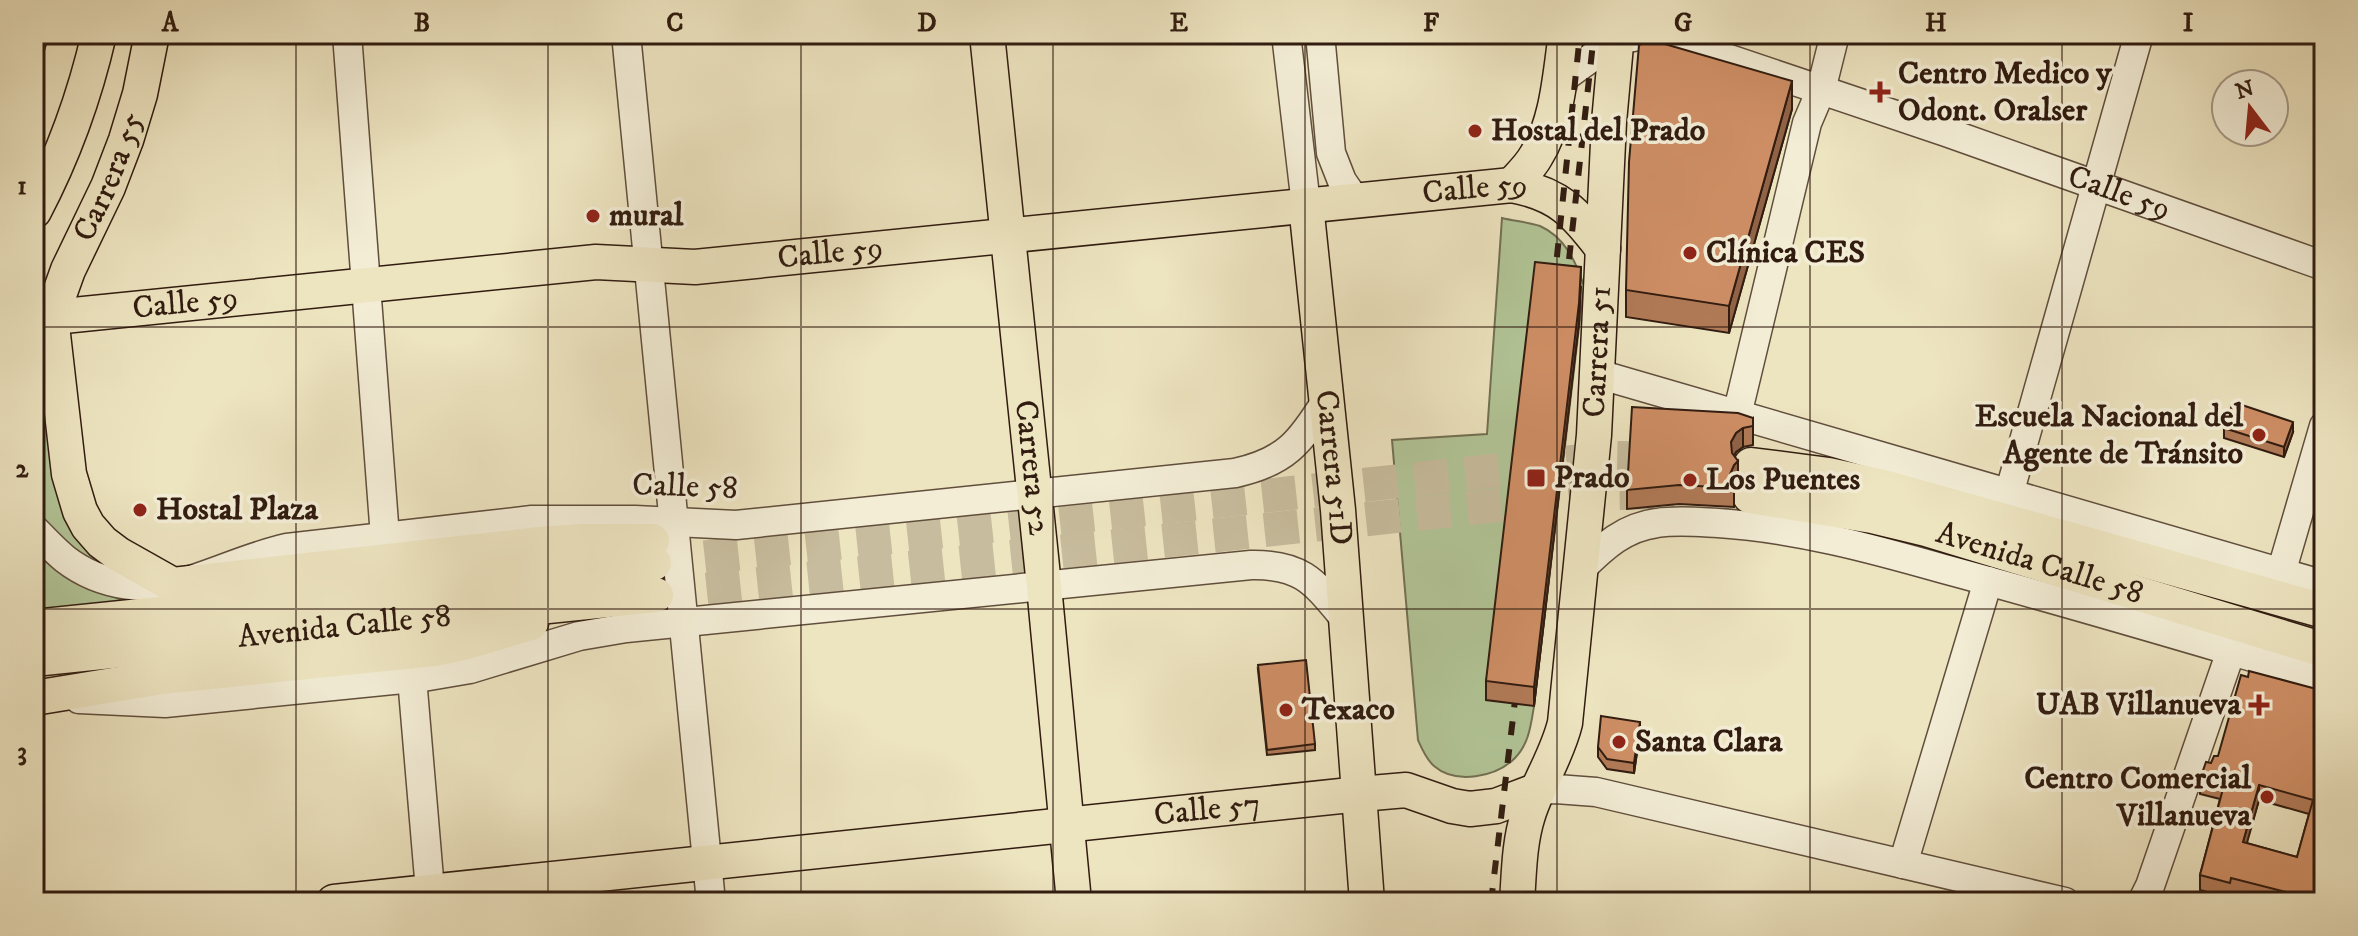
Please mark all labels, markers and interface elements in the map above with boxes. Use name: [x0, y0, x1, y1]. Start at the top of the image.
text: A: [161, 7, 180, 40]
text: B: [414, 7, 430, 40]
text: C: [666, 7, 684, 40]
text: D: [917, 7, 937, 40]
text: E: [1170, 7, 1188, 40]
text: F: [1423, 7, 1440, 40]
text: G: [1674, 7, 1692, 40]
text: H: [1925, 7, 1947, 40]
text: I: [2183, 7, 2194, 40]
place label: Centro Medico y Odont. Oralser: [1898, 54, 2112, 131]
north arrow: [2210, 68, 2290, 148]
text: N: [2232, 75, 2257, 106]
marker: Centro Medico y Odont. Oralser: [1869, 81, 1891, 103]
street label: Carrera 55: [65, 108, 153, 248]
place label: Hostal del Prado: [1491, 111, 1705, 151]
marker: Hostal del Prado: [1466, 122, 1484, 140]
street label: Calle 59: [2062, 157, 2176, 230]
street label: Calle 59: [1420, 165, 1532, 214]
text: 1: [17, 170, 27, 203]
place label: mural: [609, 196, 684, 236]
marker: mural: [584, 207, 602, 225]
street label: Calle 59: [776, 228, 885, 279]
place label: Clínica CES: [1706, 233, 1865, 273]
marker: Clínica CES: [1681, 244, 1699, 262]
street label: Calle 59: [130, 278, 240, 329]
street label: Carrera 51: [1575, 285, 1621, 419]
street label: Carrera 51D: [1306, 388, 1361, 547]
place label: Escuela Nacional del Agente de Tránsito: [1975, 397, 2243, 474]
street label: Carrera 52: [1005, 398, 1059, 538]
marker: Escuela Nacional del Agente de Tránsito: [2250, 426, 2268, 444]
text: 2: [16, 453, 30, 486]
place label: Prado: [1554, 458, 1630, 498]
place label: Los Puentes: [1706, 460, 1861, 500]
street label: Calle 58: [631, 465, 739, 509]
marker: Prado: [1525, 467, 1547, 489]
marker: Los Puentes: [1681, 471, 1699, 489]
place label: Hostal Plaza: [156, 490, 318, 530]
marker: Hostal Plaza: [131, 501, 149, 519]
street label: Avenida Calle 58: [1931, 513, 2148, 614]
street label: Avenida Calle 58: [236, 596, 453, 658]
place label: UAB Villanueva: [2036, 685, 2241, 725]
place label: Texaco: [1301, 690, 1395, 730]
marker: UAB Villanueva: [2248, 694, 2270, 716]
marker: Texaco: [1277, 701, 1295, 719]
place label: Santa Clara: [1635, 722, 1783, 762]
marker: Santa Clara: [1610, 733, 1628, 751]
text: 3: [17, 736, 27, 769]
place label: Centro Comercial Villanueva: [2024, 759, 2251, 836]
street label: Calle 57: [1152, 785, 1262, 836]
marker: Centro Comercial Villanueva: [2258, 788, 2276, 806]

